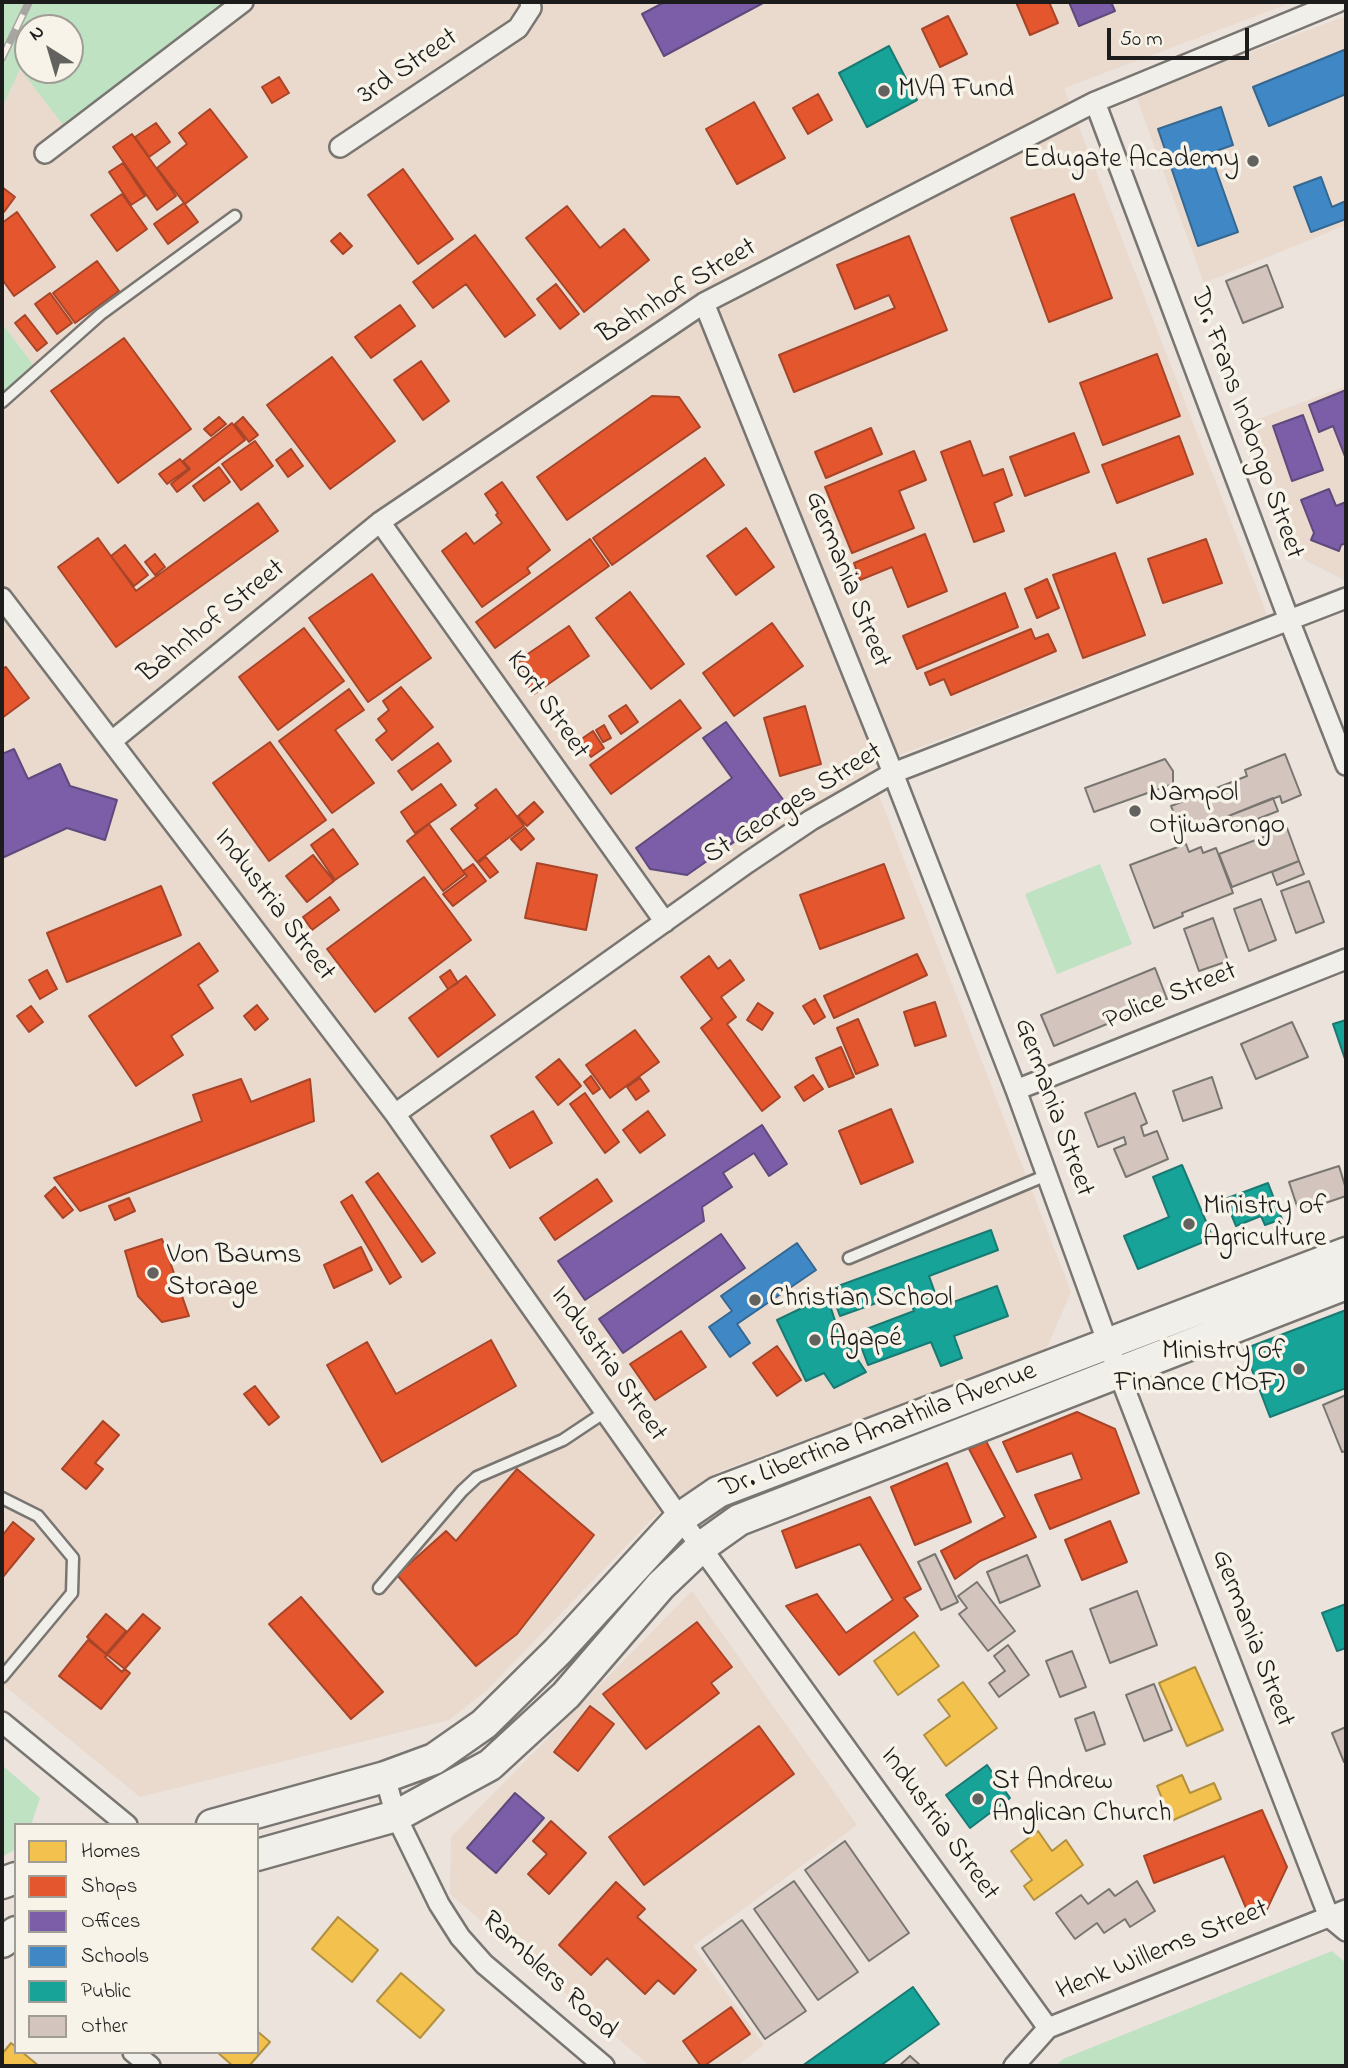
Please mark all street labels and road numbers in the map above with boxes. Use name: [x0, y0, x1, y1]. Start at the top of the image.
street label: 3rd Street: [353, 22, 465, 114]
street label: Bahnhof Street: [592, 232, 764, 354]
street label: Dr. Frans Indongo Street: [1180, 284, 1310, 564]
street label: Germania Street: [795, 487, 897, 673]
street label: Bahnhof Street: [133, 553, 293, 693]
street label: Kort Street: [497, 646, 595, 766]
street label: St Georges Street: [698, 737, 890, 873]
street label: Industria Street: [205, 823, 341, 989]
street label: Police Street: [1100, 956, 1242, 1040]
street label: Germania Street: [1004, 1014, 1100, 1202]
street label: Industria Street: [541, 1281, 673, 1449]
street label: Dr. Libertina Amathila Avenue: [716, 1356, 1042, 1508]
street label: Germania Street: [1202, 1546, 1300, 1732]
street label: Industria Street: [871, 1741, 1005, 1909]
street label: Henk Willems Street: [1052, 1894, 1274, 2010]
street label: Ramblers Road: [473, 1905, 623, 2049]

